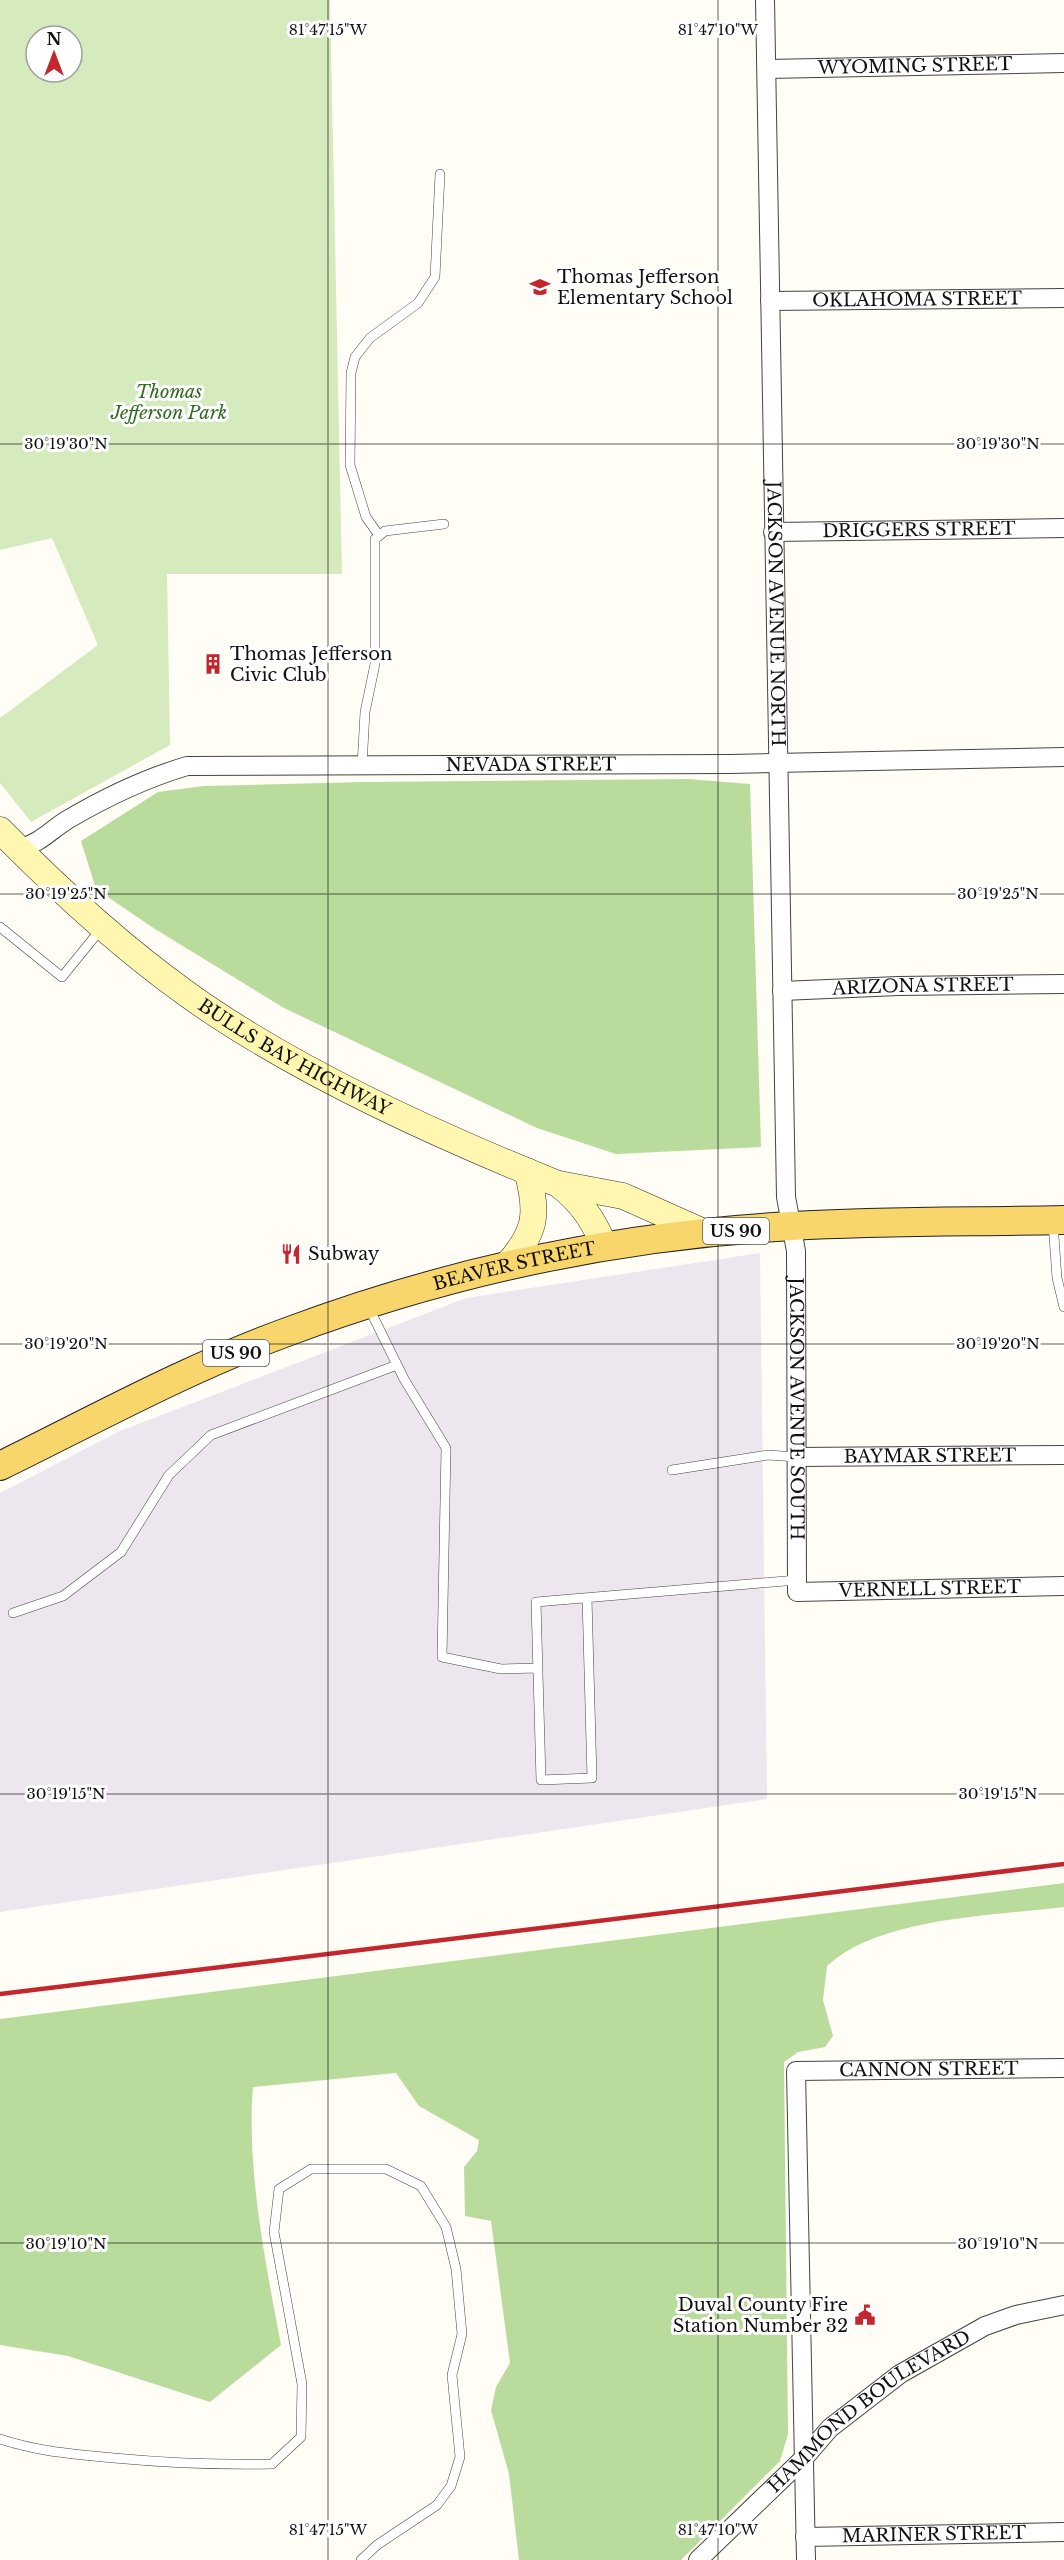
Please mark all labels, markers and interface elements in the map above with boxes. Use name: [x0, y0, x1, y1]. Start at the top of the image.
text: 81°47'15"W: [289, 20, 368, 39]
text: 81°47'10"W: [678, 20, 759, 39]
north arrow: [24, 24, 84, 84]
text: N: [46, 29, 62, 49]
street label: WYOMING STREET: [816, 53, 1013, 79]
place label: Thomas Jefferson Elementary School: [557, 266, 733, 309]
school or university icon: Thomas Jefferson Elementary School: [528, 275, 552, 299]
street label: OKLAHOMA STREET: [812, 287, 1023, 312]
park label: Thomas Jefferson Park: [110, 381, 227, 424]
text: 30°19'30"N: [24, 434, 108, 453]
text: 30°19'30"N: [956, 434, 1040, 453]
street label: JACKSON AVENUE NORTH: [762, 479, 789, 747]
street label: DRIGGERS STREET: [822, 518, 1016, 542]
place label: Thomas Jefferson Civic Club: [230, 643, 392, 686]
building icon: Thomas Jefferson Civic Club: [201, 652, 225, 676]
street label: NEVADA STREET: [446, 753, 617, 776]
text: 30°19'25"N: [25, 884, 107, 903]
text: 30°19'25"N: [957, 884, 1039, 903]
street label: ARIZONA STREET: [831, 974, 1014, 1000]
street label: BULLS BAY HIGHWAY: [194, 994, 395, 1121]
road number: US 90: [703, 1218, 769, 1244]
street label: BEAVER STREET: [431, 1237, 598, 1295]
restaurant icon: Subway: [279, 1242, 303, 1266]
place label: Subway: [308, 1243, 380, 1265]
street label: JACKSON AVENUE SOUTH: [785, 1275, 808, 1540]
text: 30°19'20"N: [24, 1334, 108, 1353]
text: 30°19'20"N: [956, 1334, 1040, 1353]
road number: US 90: [203, 1340, 269, 1366]
street label: BAYMAR STREET: [844, 1444, 1017, 1468]
street label: VERNELL STREET: [837, 1576, 1022, 1602]
text: 30°19'15"N: [27, 1784, 105, 1803]
text: 30°19'15"N: [959, 1784, 1037, 1803]
street label: CANNON STREET: [839, 2058, 1019, 2082]
text: 30°19'10"N: [25, 2234, 107, 2253]
text: 30°19'10"N: [957, 2234, 1039, 2253]
place label: Duval County Fire Station Number 32: [673, 2294, 848, 2337]
public building icon: Duval County Fire Station Number 32: [853, 2303, 877, 2327]
street label: HAMMOND BOULEVARD: [764, 2325, 974, 2497]
text: 81°47'15"W: [289, 2520, 368, 2539]
text: 81°47'10"W: [678, 2520, 759, 2539]
street label: MARINER STREET: [842, 2522, 1027, 2547]

